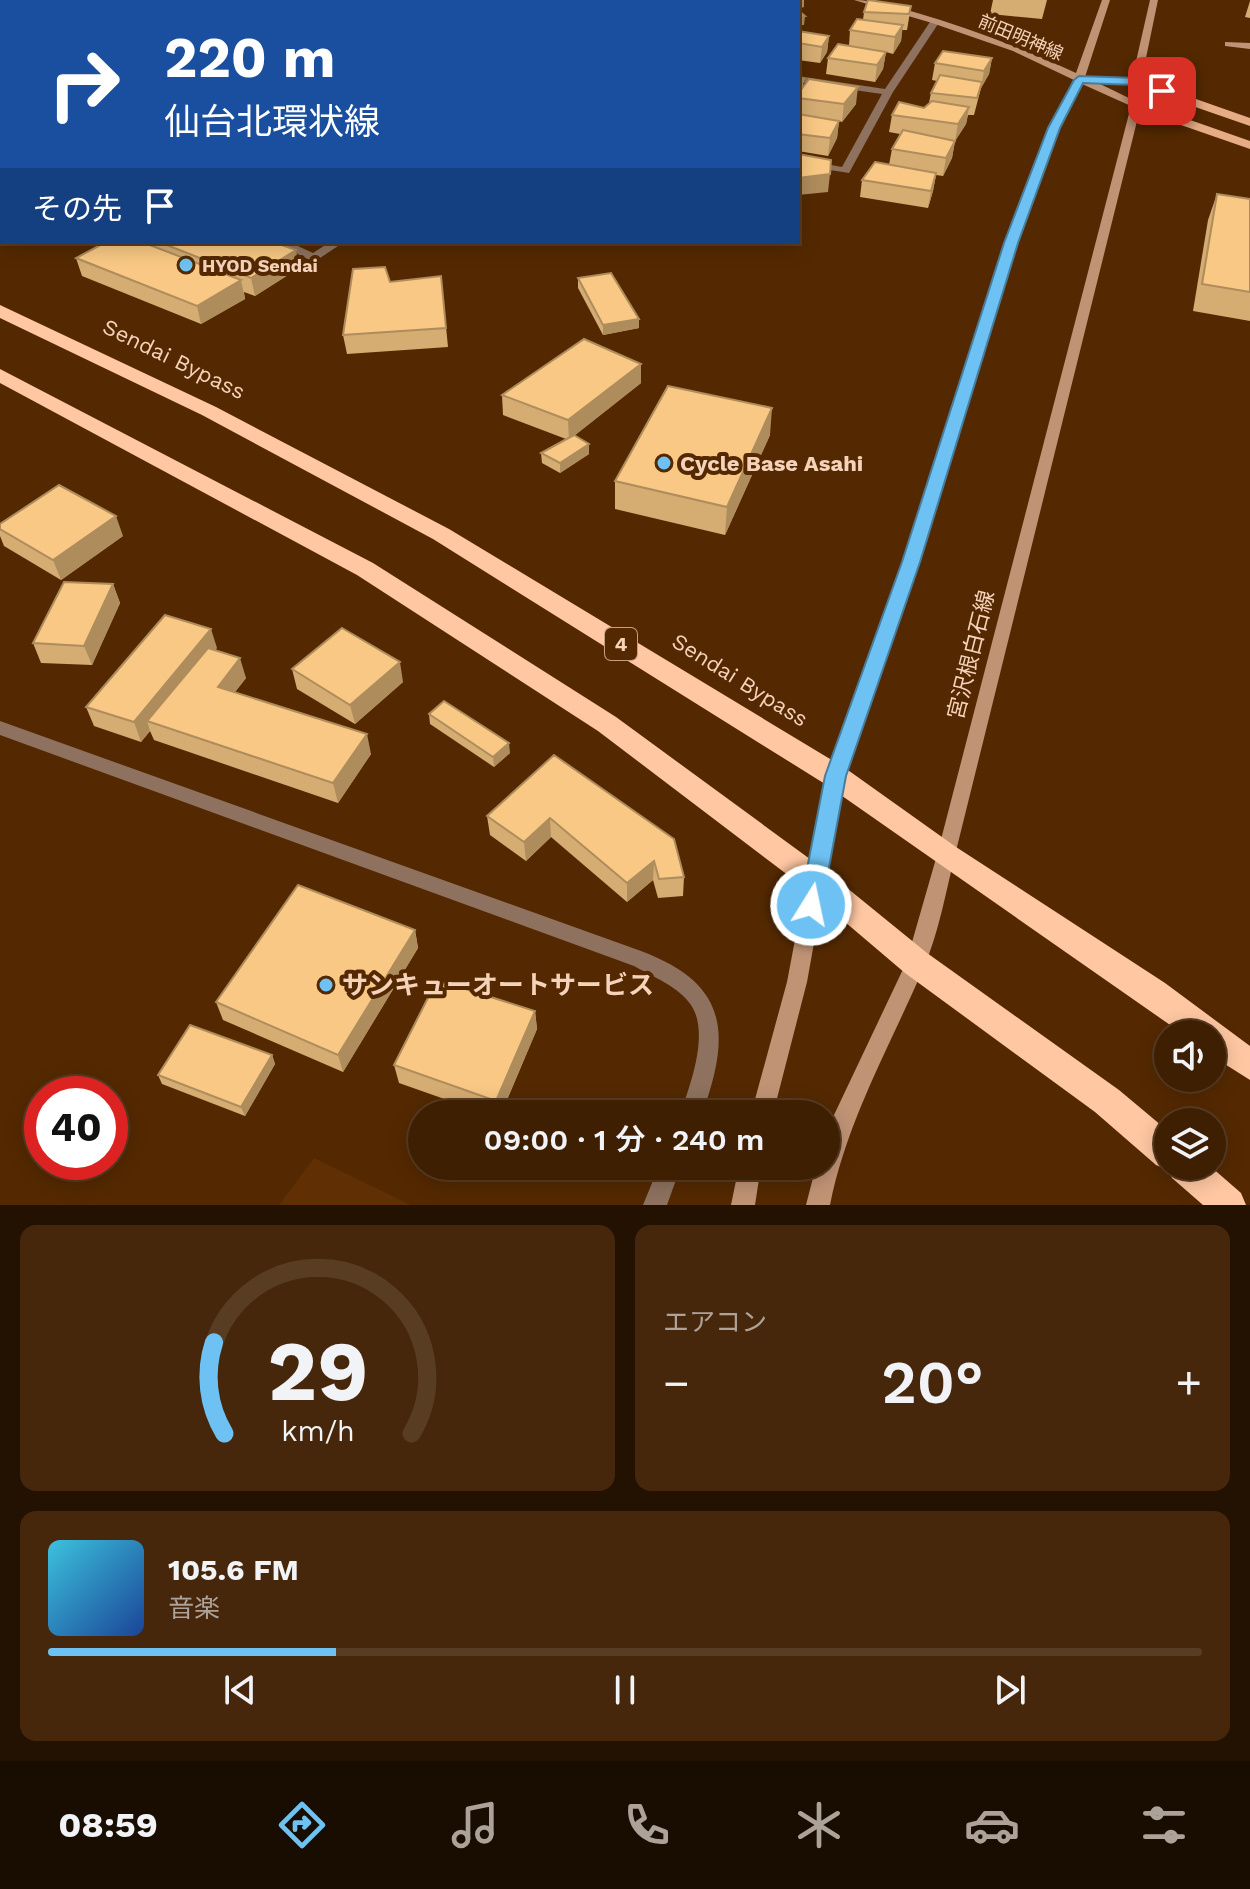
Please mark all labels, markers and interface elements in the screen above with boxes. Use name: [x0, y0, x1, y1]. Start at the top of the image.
street label: 前田明神線: [975, 10, 1067, 64]
text: 220 m: [164, 25, 336, 91]
icon: right: [32, 32, 136, 136]
pin: [1128, 57, 1196, 125]
icon: arrive: [1140, 69, 1184, 113]
text: 仙台北環状線: [164, 101, 380, 143]
icon: arrive: [138, 184, 182, 228]
text: その先: [32, 191, 122, 226]
place label: HYOD Sendai: [202, 255, 318, 276]
marker: HYOD Sendai: [177, 256, 195, 274]
street label: Sendai Bypass: [99, 314, 249, 404]
place label: Cycle Base Asahi: [680, 451, 863, 476]
marker: Cycle Base Asahi: [655, 454, 673, 472]
street label: 宮沢根白石線: [943, 588, 999, 722]
road number: 4: [605, 628, 637, 660]
street label: Sendai Bypass: [668, 628, 812, 732]
position arrow: [769, 863, 853, 947]
place label: サンキューオートサービス: [342, 970, 654, 1000]
marker: サンキューオートサービス: [317, 976, 335, 994]
map controls: [1154, 1020, 1226, 1180]
button: sound: [1154, 1020, 1226, 1092]
speed limit sign: 40: [24, 1076, 128, 1180]
button: layers: [1154, 1108, 1226, 1180]
text: 09:00 · 1 分 · 240 m: [484, 1122, 764, 1157]
text: エアコン: [663, 1307, 767, 1337]
text: 29: [267, 1323, 368, 1420]
text: 20°: [881, 1347, 984, 1418]
text: −: [663, 1357, 690, 1409]
text: +: [1175, 1357, 1202, 1409]
text: km/h: [281, 1414, 354, 1448]
text: 105.6 FM: [168, 1552, 299, 1587]
text: 音楽: [168, 1593, 220, 1623]
icon: previous: [218, 1668, 262, 1712]
icon: pause: [603, 1668, 647, 1712]
icon: next: [988, 1668, 1032, 1712]
icon: directions: [274, 1797, 330, 1853]
icon: music: [447, 1797, 503, 1853]
icon: phone: [619, 1797, 675, 1853]
icon: climate: [791, 1797, 847, 1853]
icon: car: [964, 1797, 1020, 1853]
icon: filters: [1136, 1797, 1192, 1853]
text: 08:59: [58, 1804, 158, 1846]

